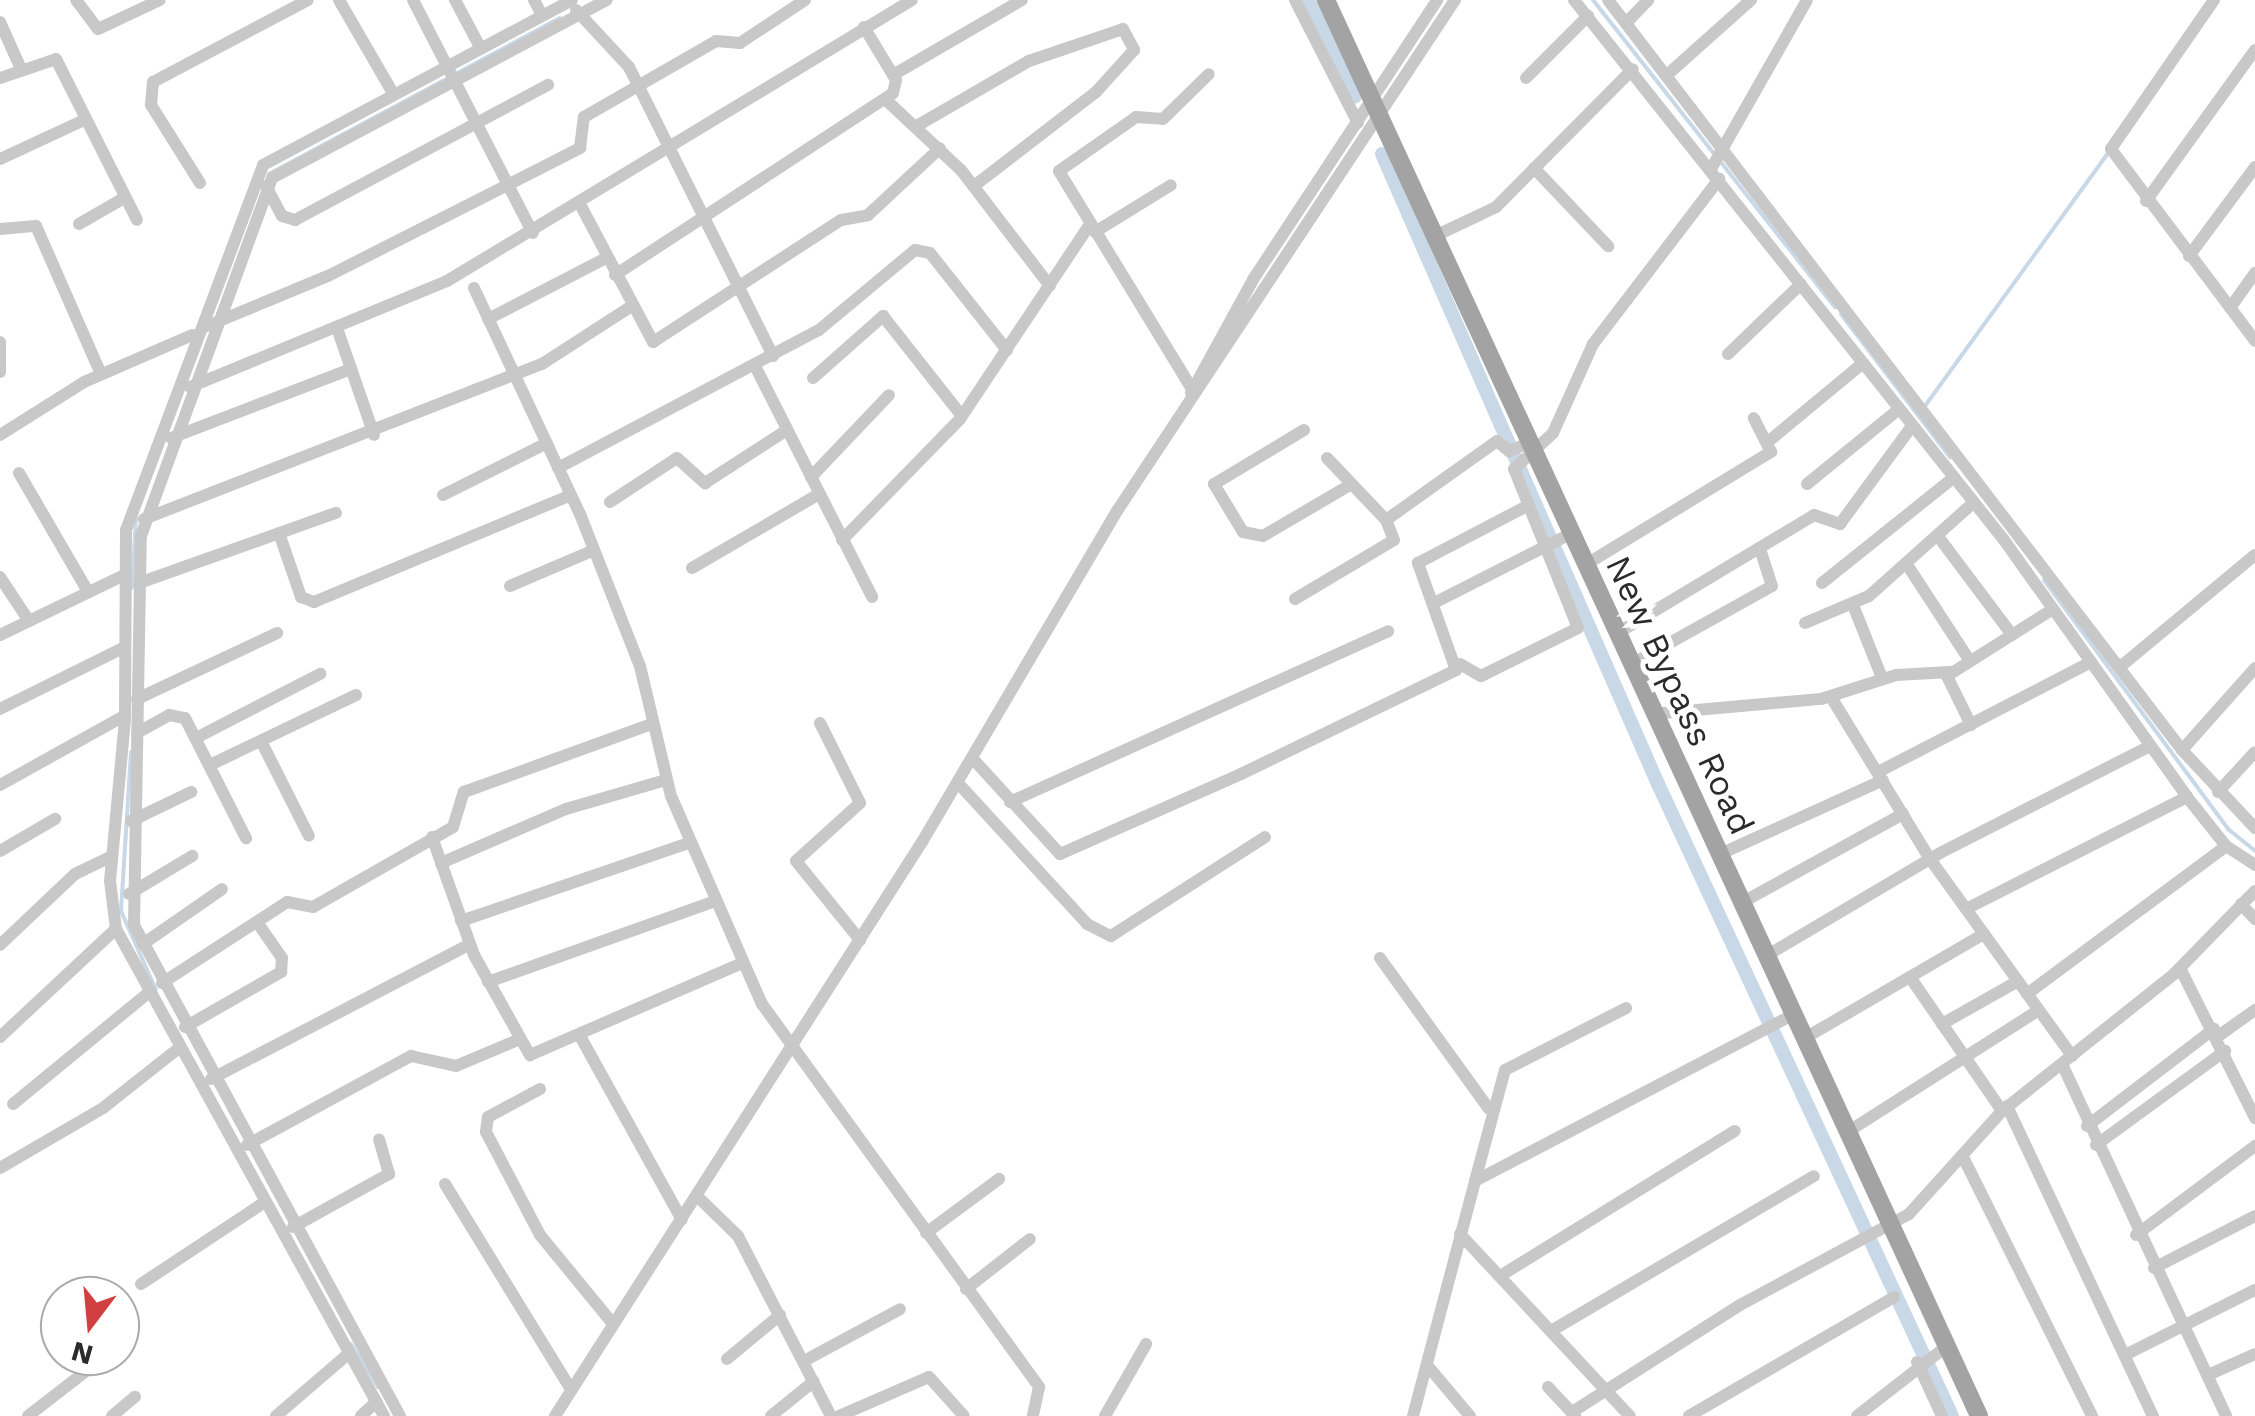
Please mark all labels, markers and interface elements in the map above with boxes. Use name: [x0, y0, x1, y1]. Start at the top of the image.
street label: New Bypass Road: [1597, 549, 1763, 841]
north arrow: [40, 1276, 140, 1376]
text: N: [68, 1335, 97, 1372]

